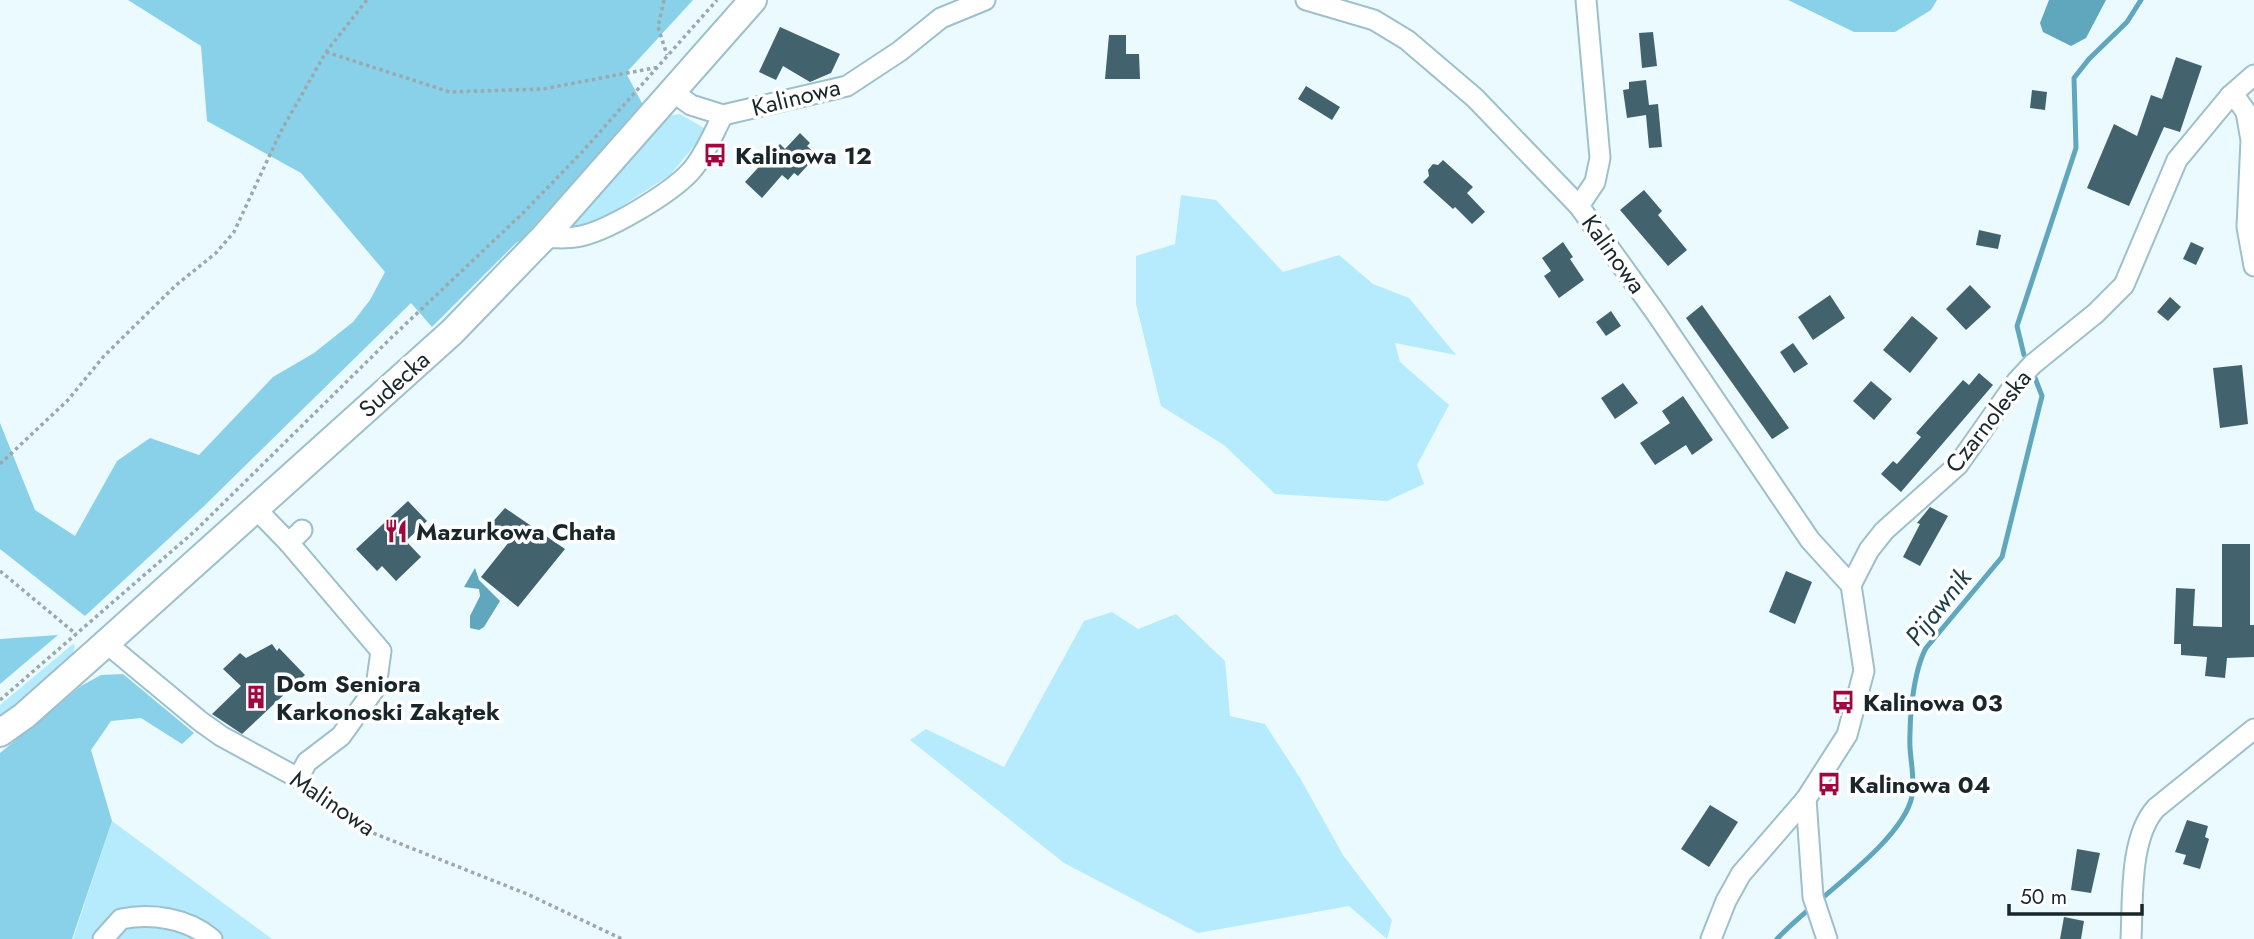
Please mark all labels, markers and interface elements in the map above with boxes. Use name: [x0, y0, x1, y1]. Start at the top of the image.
street label: Kalinowa: [748, 69, 844, 125]
place label: Kalinowa 12: [735, 138, 872, 173]
bus stop icon: Kalinowa 12: [701, 141, 729, 169]
street label: Kalinowa: [1573, 207, 1655, 301]
street label: Sudecka: [351, 342, 437, 426]
street label: Czarnoleska: [1936, 362, 2040, 480]
place label: Mazurkowa Chata: [416, 514, 616, 549]
restaurant icon: Mazurkowa Chata: [382, 517, 410, 545]
water label: Pijawnik: [1896, 559, 1982, 654]
place label: Dom Seniora Karkonoski Zakątek: [276, 666, 500, 729]
building icon: Dom Seniora Karkonoski Zakątek: [242, 683, 270, 711]
place label: Kalinowa 03: [1863, 685, 2003, 720]
bus stop icon: Kalinowa 03: [1829, 688, 1857, 716]
street label: Malinowa: [283, 762, 383, 844]
place label: Kalinowa 04: [1849, 767, 1990, 802]
bus stop icon: Kalinowa 04: [1815, 770, 1843, 798]
scale bar: [2009, 872, 2142, 916]
text: 50 m: [2020, 882, 2067, 912]

